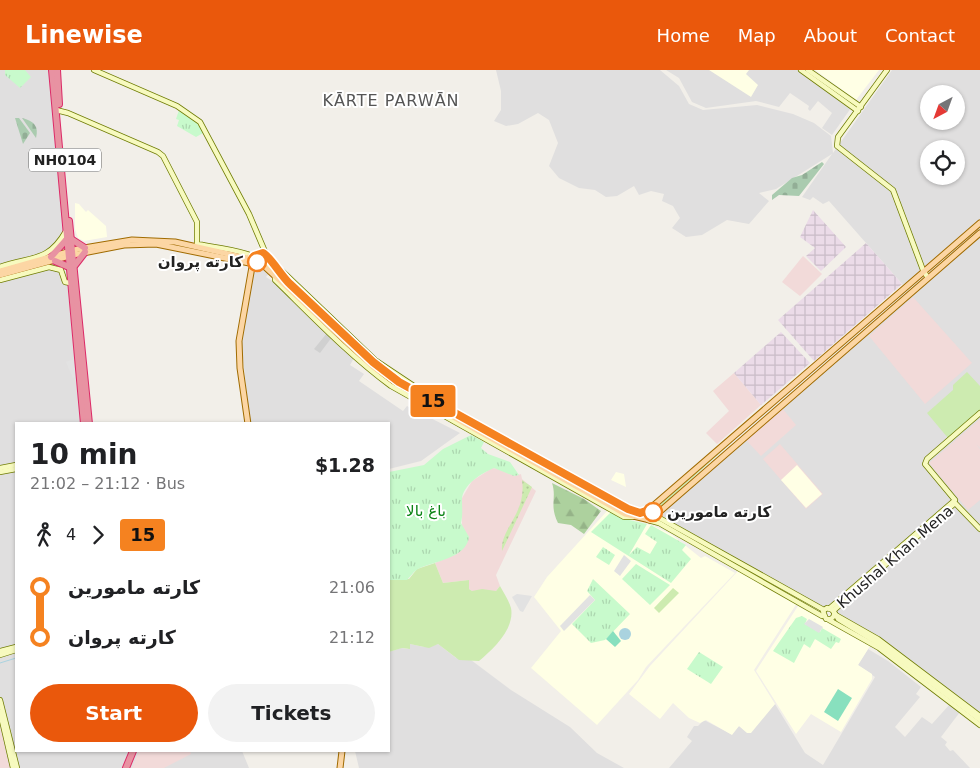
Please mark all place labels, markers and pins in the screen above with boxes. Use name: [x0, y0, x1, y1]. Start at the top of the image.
marker: کارته پروان: [247, 252, 267, 272]
place label: کارته پروان: [158, 253, 243, 272]
marker: کارته مامورین: [643, 502, 663, 522]
place label: کارته مامورین: [667, 503, 772, 521]

